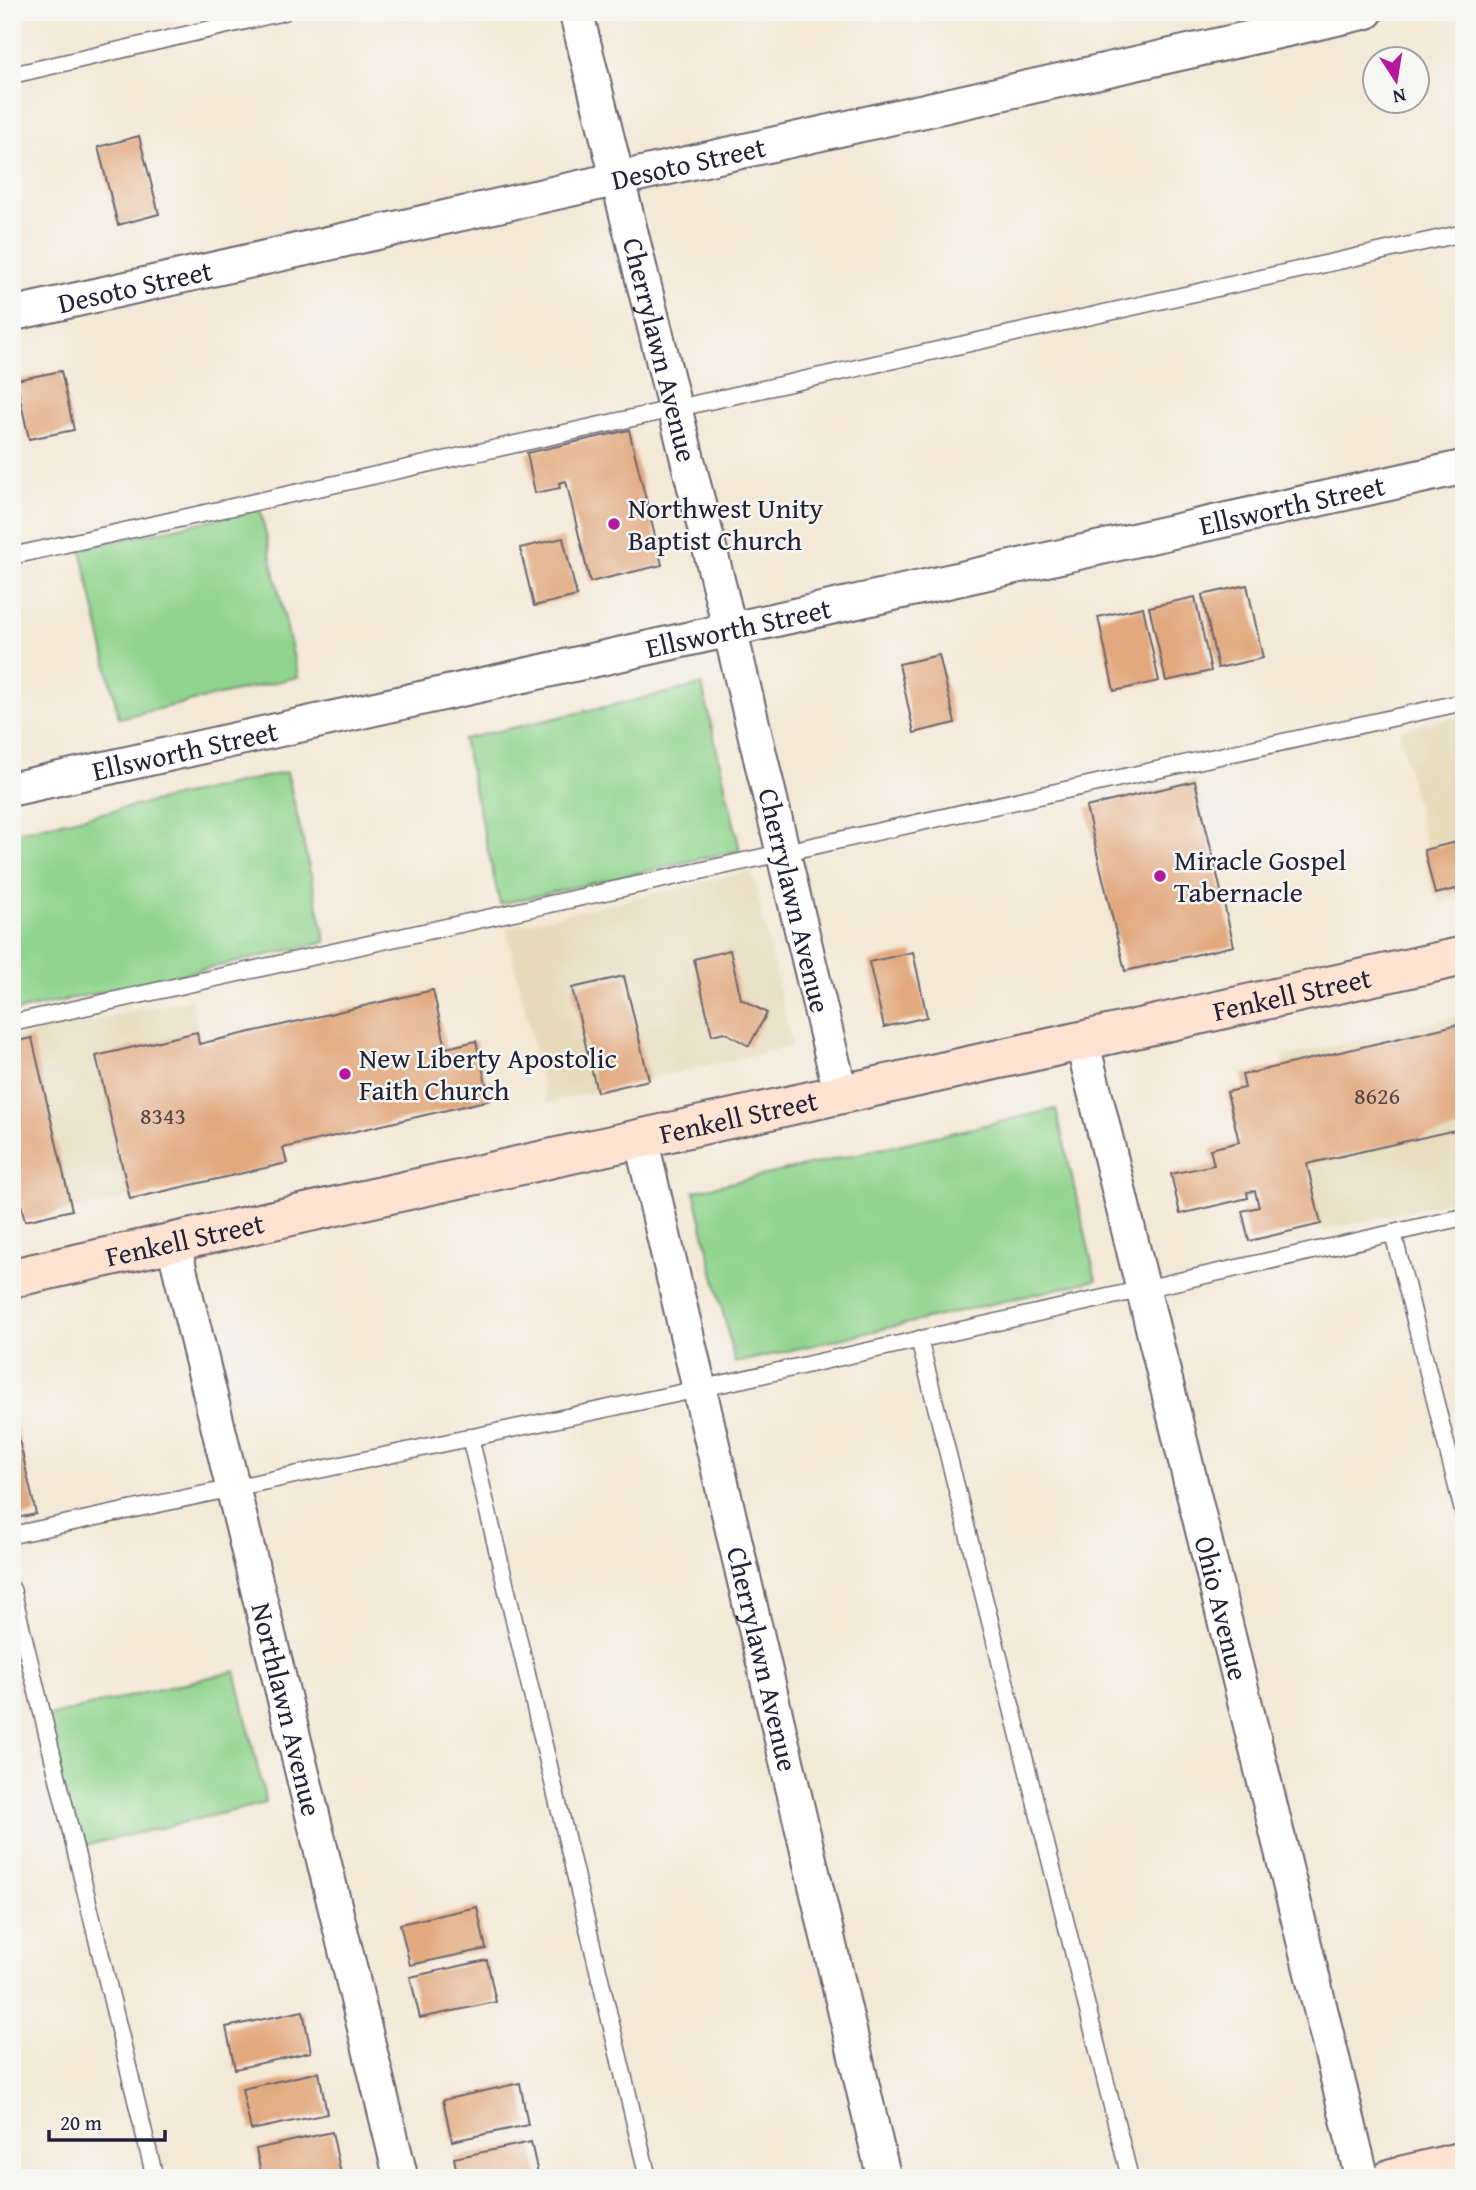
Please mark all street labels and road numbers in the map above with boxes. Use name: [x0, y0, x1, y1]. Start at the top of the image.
street label: Desoto Street: [607, 126, 769, 200]
street label: Cherrylawn Avenue: [613, 233, 708, 466]
street label: Desoto Street: [54, 249, 216, 323]
street label: Ellsworth Street: [1195, 464, 1389, 545]
street label: Ellsworth Street: [642, 587, 835, 668]
street label: Ellsworth Street: [88, 710, 282, 791]
street label: Cherrylawn Avenue: [748, 784, 842, 1017]
street label: Fenkell Street: [1209, 956, 1375, 1031]
street label: Fenkell Street: [655, 1079, 821, 1154]
street label: Fenkell Street: [102, 1202, 268, 1277]
street label: Ohio Avenue: [1185, 1532, 1260, 1684]
street label: Cherrylawn Avenue: [717, 1542, 809, 1775]
street label: Northlawn Avenue: [242, 1598, 333, 1820]

